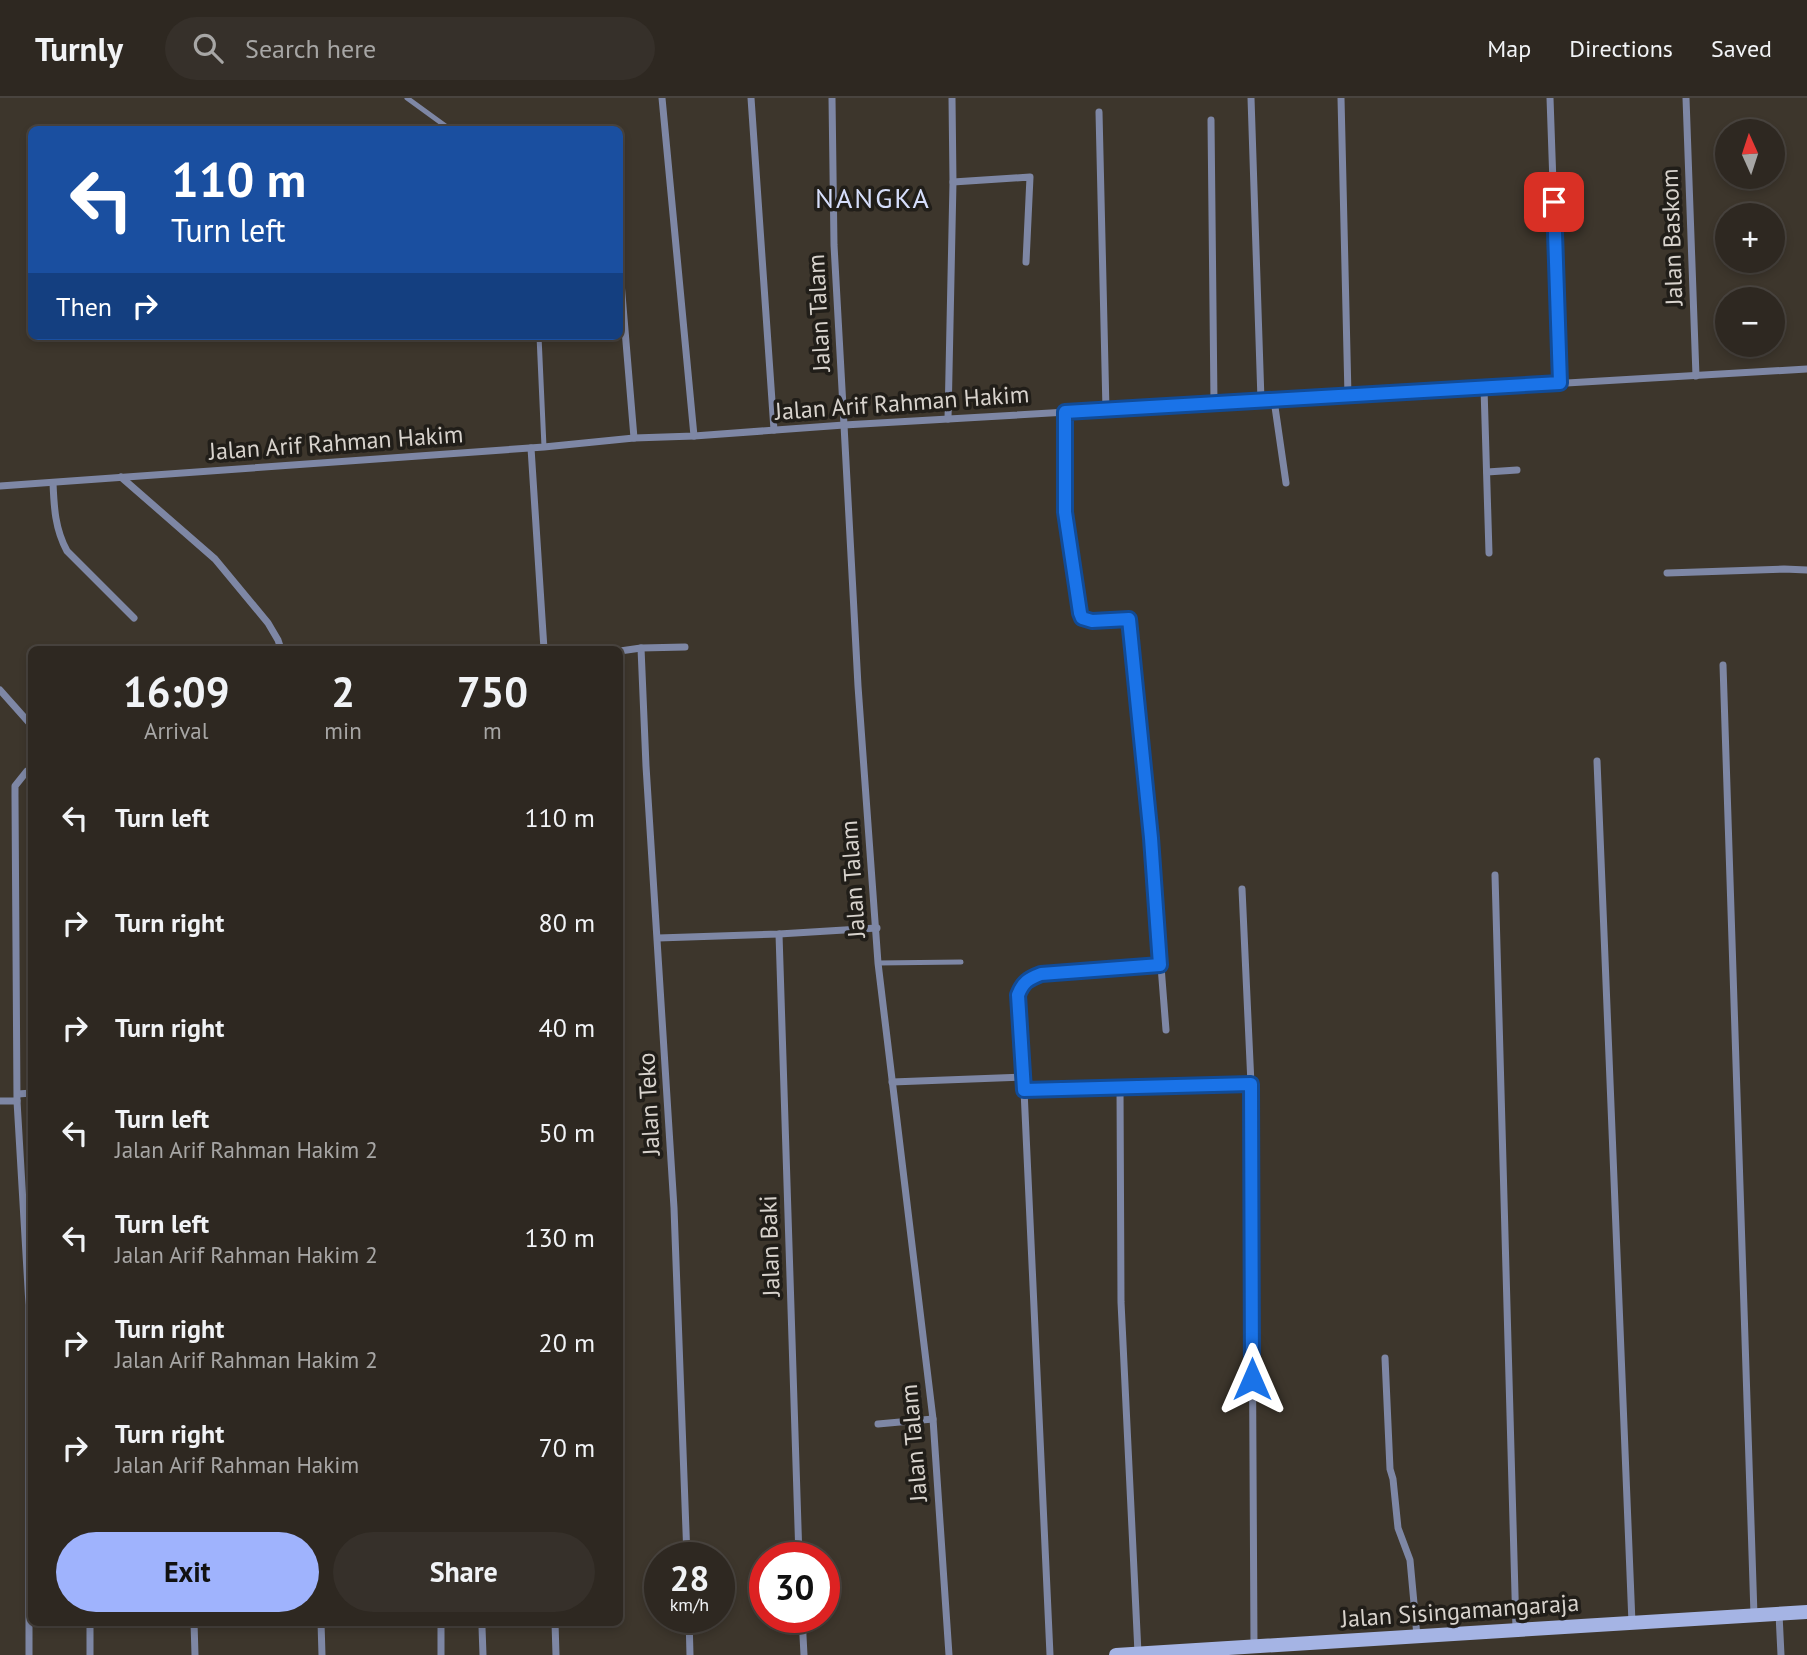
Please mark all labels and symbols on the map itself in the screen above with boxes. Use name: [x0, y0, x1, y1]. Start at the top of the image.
north arrow: [1715, 119, 1785, 189]
street label: Jalan Baskom: [1654, 168, 1689, 307]
pin: [1524, 172, 1584, 232]
district label: NANGKA: [815, 179, 931, 216]
street label: Jalan Talam: [800, 253, 837, 374]
street label: Jalan Arif Rahman Hakim: [773, 378, 1030, 427]
street label: Jalan Arif Rahman Hakim: [207, 418, 464, 467]
street label: Jalan Talam: [833, 819, 872, 940]
street label: Jalan Teko: [630, 1052, 667, 1157]
street label: Jalan Baki: [752, 1195, 787, 1298]
position arrow: [1215, 1342, 1289, 1416]
street label: Jalan Talam: [893, 1383, 934, 1504]
speed limit sign: 30: [749, 1542, 840, 1633]
street label: Jalan Sisingamangaraja: [1339, 1587, 1580, 1634]

